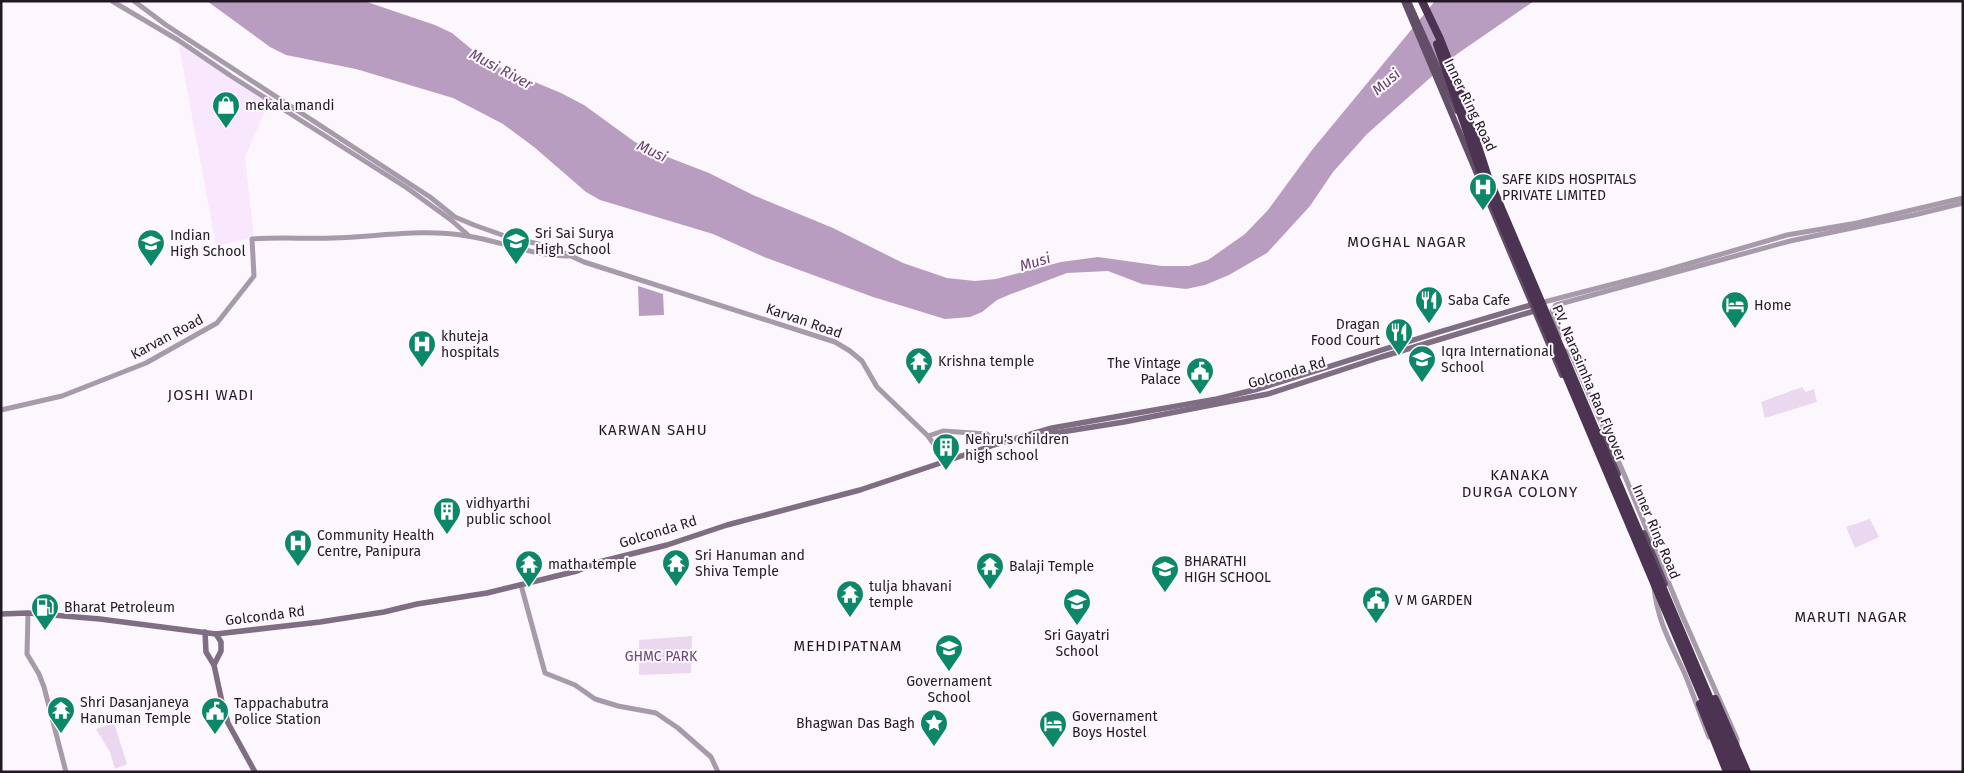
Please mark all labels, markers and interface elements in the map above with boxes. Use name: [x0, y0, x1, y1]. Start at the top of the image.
water label: Musi River: [466, 45, 537, 94]
street label: Inner Ring Road: [1440, 56, 1500, 154]
water label: Musi: [1368, 65, 1404, 99]
shop icon: mekala mandi: [211, 90, 241, 129]
place label: mekala mandi: [245, 97, 335, 114]
water label: Musi: [634, 136, 670, 166]
place label: SAFE KIDS HOSPITALS PRIVATE LIMITED: [1502, 171, 1637, 204]
hospital icon: SAFE KIDS HOSPITALS PRIVATE LIMITED: [1468, 172, 1498, 211]
place label: Sri Sai Surya High School: [535, 225, 614, 258]
school or university icon: Sri Sai Surya High School: [501, 226, 531, 265]
place label: Indian High School: [170, 227, 246, 260]
school or university icon: Indian High School: [136, 228, 166, 267]
district label: MOGHAL NAGAR: [1347, 233, 1467, 251]
water label: Musi: [1017, 249, 1053, 275]
restaurant icon: Saba Cafe: [1414, 285, 1444, 324]
hotel icon: Home: [1720, 290, 1750, 329]
place label: Saba Cafe: [1448, 292, 1510, 309]
place label: Home: [1754, 297, 1791, 314]
street label: Karvan Road: [764, 300, 844, 342]
street label: P.V. Narasimha Rao Flyover: [1548, 302, 1630, 464]
street label: Karvan Road: [128, 311, 206, 363]
place label: Dragan Food Court: [1311, 316, 1381, 349]
restaurant icon: Dragan Food Court: [1384, 317, 1414, 356]
place label: khuteja hospitals: [441, 328, 500, 361]
hospital icon: khuteja hospitals: [407, 329, 437, 368]
place label: Iqra International School: [1441, 343, 1553, 376]
school or university icon: Iqra International School: [1407, 344, 1437, 383]
temple icon: Krishna temple: [904, 346, 934, 385]
place label: Krishna temple: [938, 353, 1034, 370]
street label: Golconda Rd: [1246, 354, 1328, 392]
place label: The Vintage Palace: [1107, 355, 1181, 388]
public building icon: The Vintage Palace: [1185, 356, 1215, 395]
district label: JOSHI WADI: [168, 386, 254, 404]
district label: KARWAN SAHU: [598, 421, 708, 439]
place label: Nehru's children high school: [965, 431, 1069, 464]
building icon: Nehru's children high school: [931, 432, 961, 471]
district label: KANAKA DURGA COLONY: [1462, 466, 1578, 501]
street label: Inner Ring Road: [1628, 482, 1684, 582]
place label: vidhyarthi public school: [466, 495, 551, 528]
building icon: vidhyarthi public school: [432, 496, 462, 535]
street label: Golconda Rd: [617, 512, 699, 552]
place label: Community Health Centre, Panipura: [317, 527, 434, 560]
hospital icon: Community Health Centre, Panipura: [283, 528, 313, 567]
place label: Sri Hanuman and Shiva Temple: [695, 547, 805, 580]
temple icon: Sri Hanuman and Shiva Temple: [661, 548, 691, 587]
temple icon: matha temple: [514, 549, 544, 588]
temple icon: Balaji Temple: [975, 551, 1005, 590]
place label: BHARATHI HIGH SCHOOL: [1184, 553, 1271, 586]
school or university icon: BHARATHI HIGH SCHOOL: [1150, 554, 1180, 593]
place label: matha temple: [548, 556, 637, 573]
place label: Balaji Temple: [1009, 558, 1094, 575]
place label: tulja bhavani temple: [869, 578, 952, 611]
temple icon: tulja bhavani temple: [835, 579, 865, 618]
public building icon: V M GARDEN: [1361, 585, 1391, 624]
school or university icon: Sri Gayatri School: [1062, 587, 1092, 626]
fuel station icon: Bharat Petroleum: [30, 592, 60, 631]
place label: V M GARDEN: [1395, 592, 1473, 609]
place label: Bharat Petroleum: [64, 599, 175, 616]
street label: Golconda Rd: [224, 603, 306, 629]
district label: MARUTI NAGAR: [1794, 608, 1908, 626]
place label: Sri Gayatri School: [1044, 627, 1110, 660]
school or university icon: Governament School: [934, 633, 964, 672]
district label: MEHDIPATNAM: [794, 637, 902, 655]
park label: GHMC PARK: [625, 648, 698, 665]
place label: Governament School: [906, 673, 993, 706]
place label: Shri Dasanjaneya Hanuman Temple: [80, 694, 191, 727]
temple icon: Shri Dasanjaneya Hanuman Temple: [46, 695, 76, 734]
place label: Tappachabutra Police Station: [234, 695, 329, 728]
public building icon: Tappachabutra Police Station: [200, 696, 230, 735]
place icon: Bhagwan Das Bagh: [919, 708, 949, 747]
place label: Governament Boys Hostel: [1072, 708, 1158, 741]
hotel icon: Governament Boys Hostel: [1038, 709, 1068, 748]
place label: Bhagwan Das Bagh: [796, 715, 915, 732]

